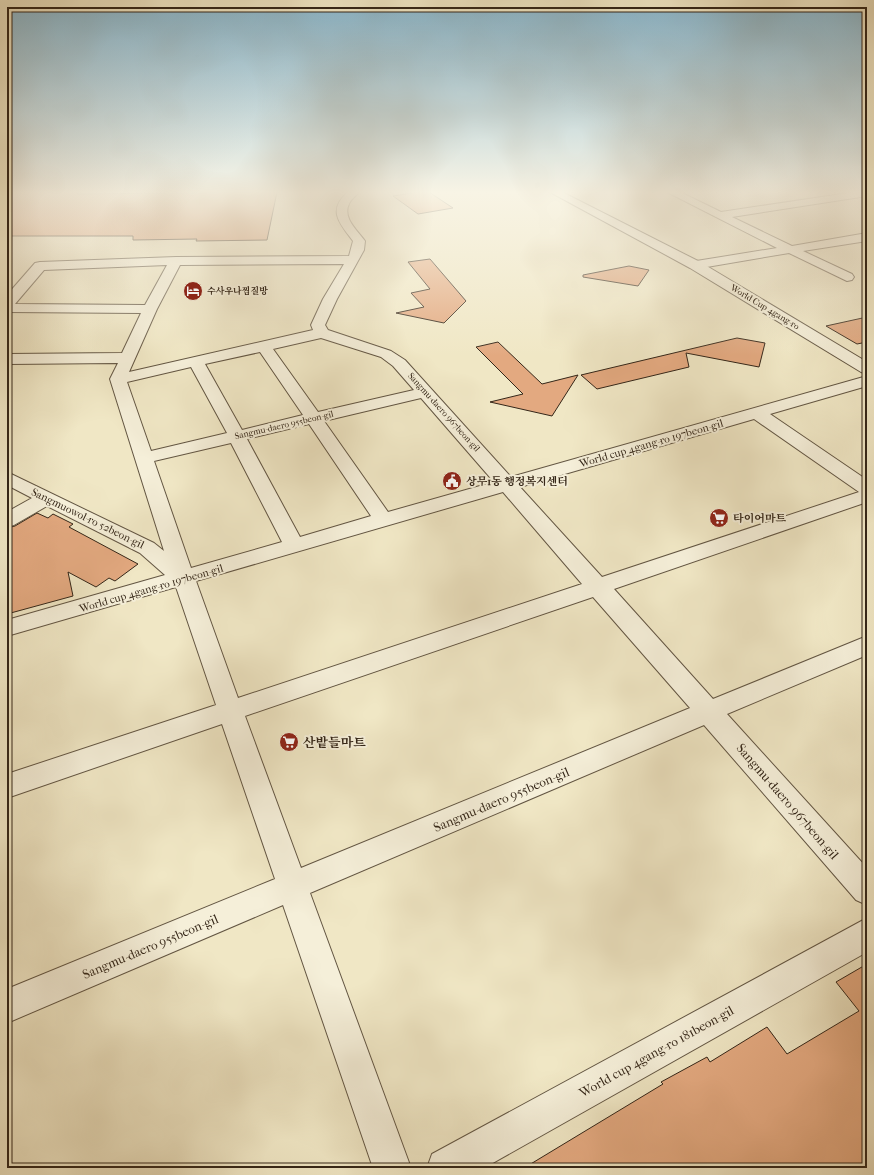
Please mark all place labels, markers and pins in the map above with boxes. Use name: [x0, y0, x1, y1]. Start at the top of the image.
hotel icon: 수사우나찜질방: [182, 280, 204, 302]
place label: 수사우나찜질방: [207, 286, 268, 296]
public building icon: 상무1동 행정복지센터: [441, 470, 463, 492]
place label: 상무1동 행정복지센터: [466, 475, 568, 488]
supermarket icon: 타이어마트: [708, 507, 730, 529]
place label: 타이어마트: [733, 512, 787, 525]
supermarket icon: 산밭들마트: [278, 731, 300, 753]
place label: 산밭들마트: [303, 735, 366, 750]

